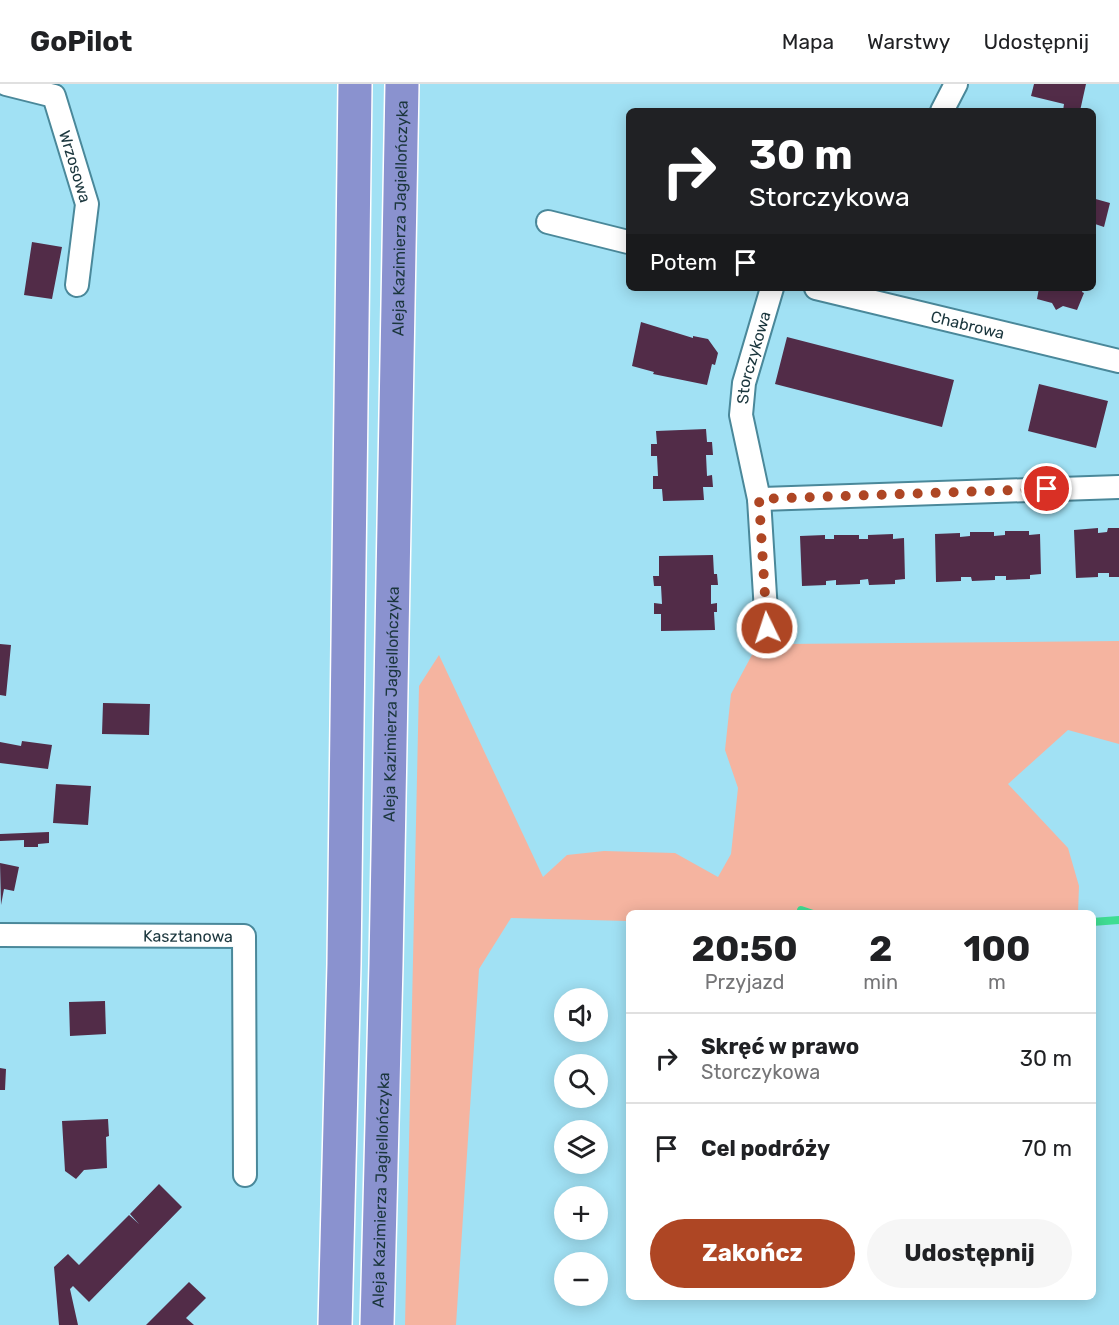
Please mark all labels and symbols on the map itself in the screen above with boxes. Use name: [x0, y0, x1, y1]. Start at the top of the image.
street label: Aleja Kazimierza Jagiellończyka: [388, 100, 411, 336]
street label: Wrzosowa: [56, 128, 95, 205]
street label: Chabrowa: [929, 307, 1006, 343]
street label: Storczykowa: [733, 309, 774, 405]
pin: [1021, 463, 1072, 514]
street label: Aleja Kazimierza Jagiellończyka: [379, 586, 402, 822]
position arrow: [735, 596, 799, 660]
street label: Kasztanowa: [143, 926, 233, 945]
street label: Aleja Kazimierza Jagiellończyka: [368, 1072, 393, 1308]

